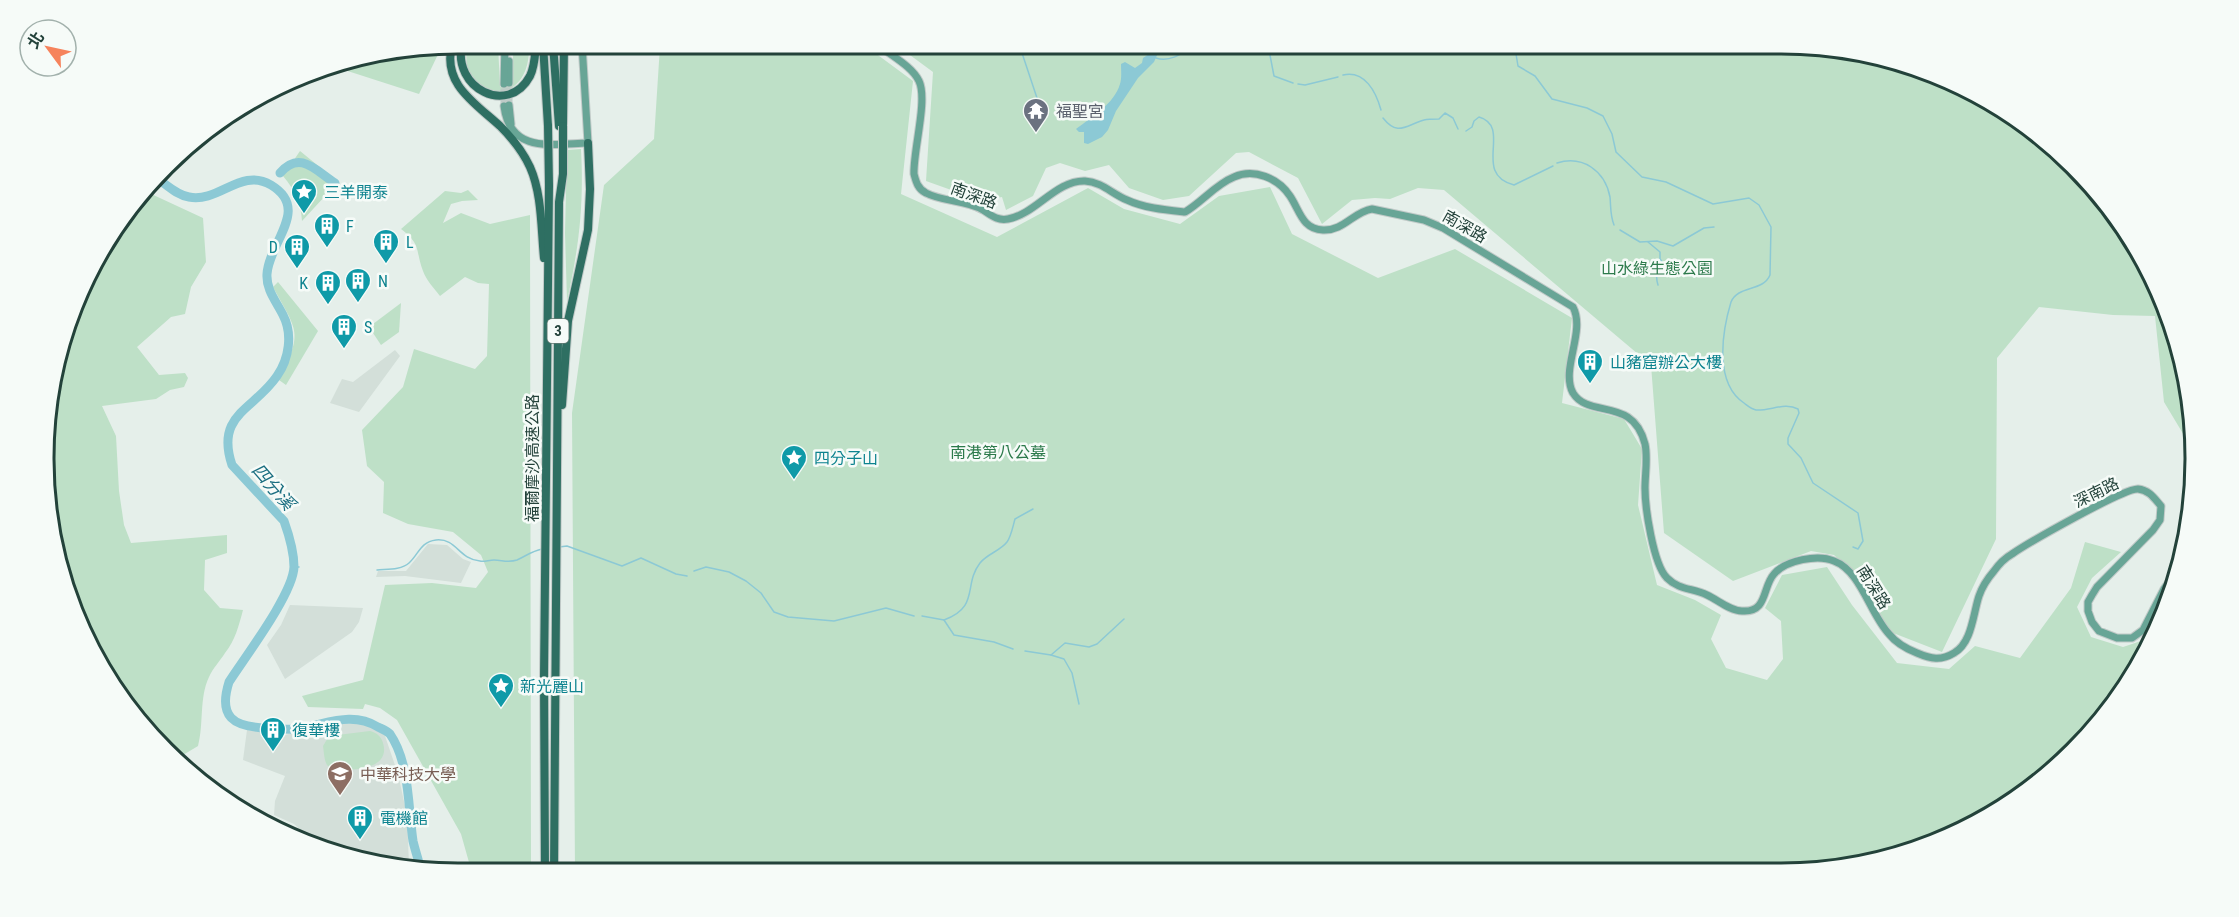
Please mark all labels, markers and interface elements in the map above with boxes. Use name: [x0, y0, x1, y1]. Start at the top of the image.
north arrow: [18, 18, 78, 78]
text: 北: [24, 28, 48, 52]
temple icon: 福聖宮: [1021, 96, 1051, 134]
place label: 福聖宮: [1056, 102, 1104, 121]
place icon: 三羊開泰: [289, 177, 319, 215]
street label: 南深路: [948, 178, 1000, 213]
place label: 三羊開泰: [324, 183, 388, 202]
street label: 南深路: [1439, 206, 1490, 247]
building icon: F: [312, 211, 342, 249]
place label: F: [346, 217, 354, 236]
building icon: L: [371, 227, 401, 265]
building icon: D: [282, 232, 312, 270]
place label: L: [406, 233, 414, 252]
place label: D: [269, 238, 278, 257]
park label: 山水綠生態公園: [1601, 259, 1713, 278]
building icon: N: [343, 266, 373, 304]
building icon: K: [313, 268, 343, 306]
place label: N: [378, 272, 388, 291]
place label: K: [299, 274, 308, 293]
building icon: S: [329, 312, 359, 350]
place label: S: [364, 318, 372, 337]
road number: 3: [548, 319, 568, 343]
building icon: 山豬窟辦公大樓: [1575, 347, 1605, 385]
place label: 山豬窟辦公大樓: [1610, 353, 1722, 372]
street label: 福爾摩沙高速公路: [523, 394, 542, 522]
place icon: 四分子山: [779, 443, 809, 481]
park label: 南港第八公墓: [950, 443, 1046, 462]
place label: 四分子山: [814, 449, 878, 468]
water label: 四分溪: [248, 459, 301, 516]
street label: 深南路: [2070, 473, 2122, 512]
street label: 南深路: [1853, 562, 1894, 613]
place icon: 新光麗山: [486, 671, 516, 709]
place label: 新光麗山: [520, 677, 584, 696]
building icon: 復華樓: [258, 715, 288, 753]
place label: 復華樓: [292, 721, 340, 740]
school or university icon: 中華科技大學: [325, 759, 355, 797]
place label: 中華科技大學: [360, 765, 456, 784]
building icon: 電機館: [345, 803, 375, 841]
place label: 電機館: [380, 809, 428, 828]

